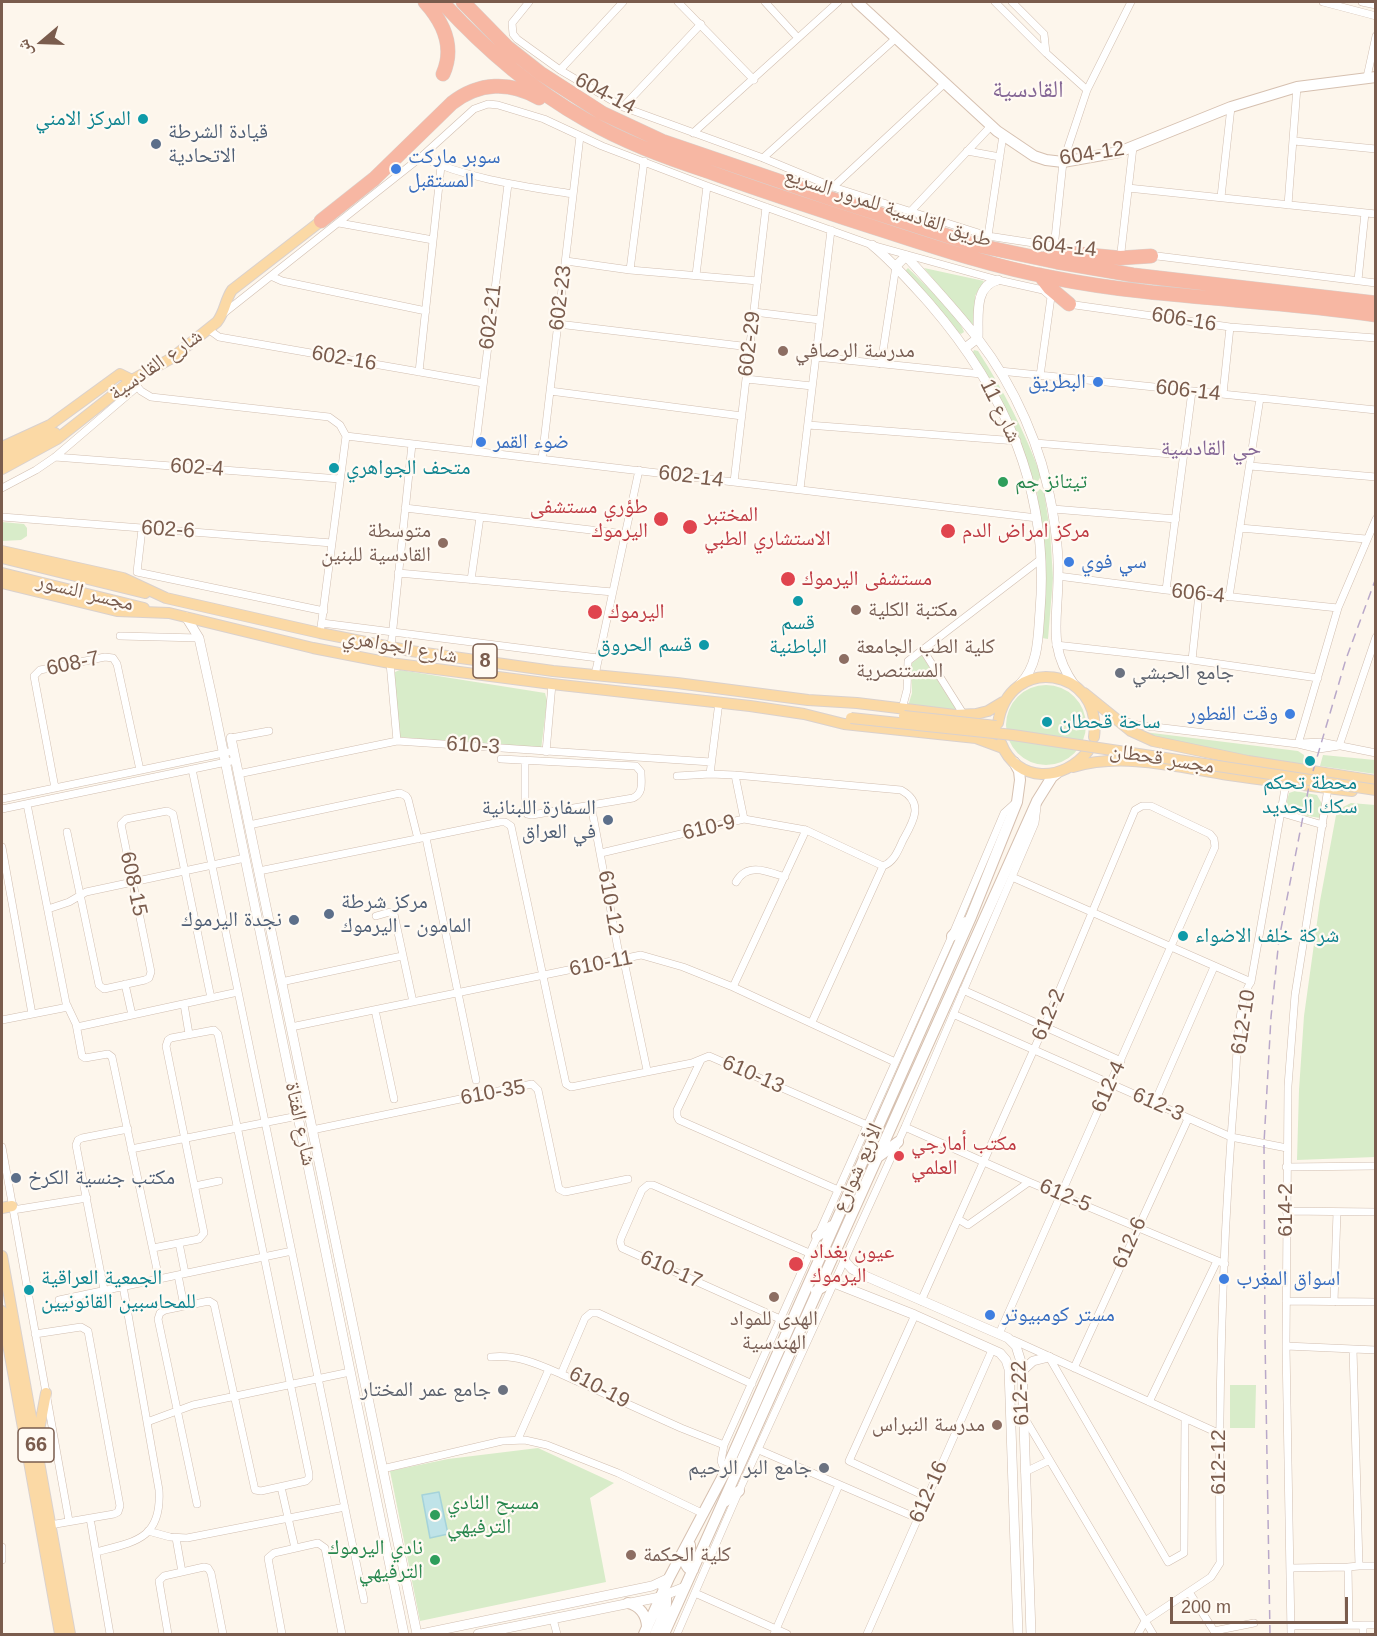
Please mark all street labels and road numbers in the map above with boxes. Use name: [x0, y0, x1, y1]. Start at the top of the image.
street label: 604-14: [570, 68, 640, 120]
street label: 604-12: [1058, 136, 1126, 172]
street label: طريق القادسية للمرور السريع: [781, 163, 995, 253]
street label: 604-14: [1030, 231, 1098, 263]
street label: 602-23: [545, 264, 577, 332]
street label: 602-21: [475, 283, 507, 351]
street label: 606-16: [1150, 302, 1218, 338]
street label: 602-29: [734, 310, 766, 378]
street label: شارع القادسية: [104, 324, 208, 406]
street label: 602-16: [310, 341, 378, 377]
street label: شارع 11: [974, 375, 1026, 447]
street label: 606-14: [1154, 375, 1222, 407]
street label: 602-4: [169, 454, 225, 482]
street label: 602-14: [657, 461, 725, 493]
street label: 602-6: [140, 516, 196, 544]
street label: مجسر النسور: [34, 569, 136, 617]
street label: 606-4: [1170, 579, 1226, 609]
street label: شارع الجواهري: [341, 625, 459, 669]
road number: 8: [473, 644, 497, 678]
street label: 608-7: [44, 646, 102, 682]
street label: 610-3: [445, 732, 501, 760]
street label: مجسر قحطان: [1108, 738, 1216, 780]
street label: 610-9: [680, 810, 738, 846]
street label: 608-15: [114, 849, 152, 919]
street label: 610-12: [592, 869, 628, 937]
street label: 610-11: [567, 946, 635, 982]
street label: 612-2: [1027, 985, 1071, 1045]
street label: 612-10: [1226, 988, 1262, 1056]
street label: 610-13: [718, 1050, 788, 1100]
street label: 612-4: [1087, 1057, 1131, 1117]
street label: 610-35: [459, 1075, 527, 1111]
street label: شارع الفتاة: [279, 1080, 321, 1168]
street label: 612-3: [1128, 1083, 1188, 1127]
street label: الأربع شوارع: [827, 1119, 889, 1217]
street label: 612-5: [1035, 1174, 1095, 1218]
street label: 614-2: [1273, 1183, 1299, 1237]
street label: 612-6: [1108, 1213, 1152, 1273]
street label: 610-17: [636, 1245, 706, 1295]
street label: 612-22: [1007, 1360, 1035, 1426]
street label: 610-19: [564, 1362, 634, 1414]
road number: 66: [18, 1428, 54, 1462]
street label: 612-12: [1206, 1429, 1232, 1495]
street label: 612-16: [904, 1457, 954, 1527]

